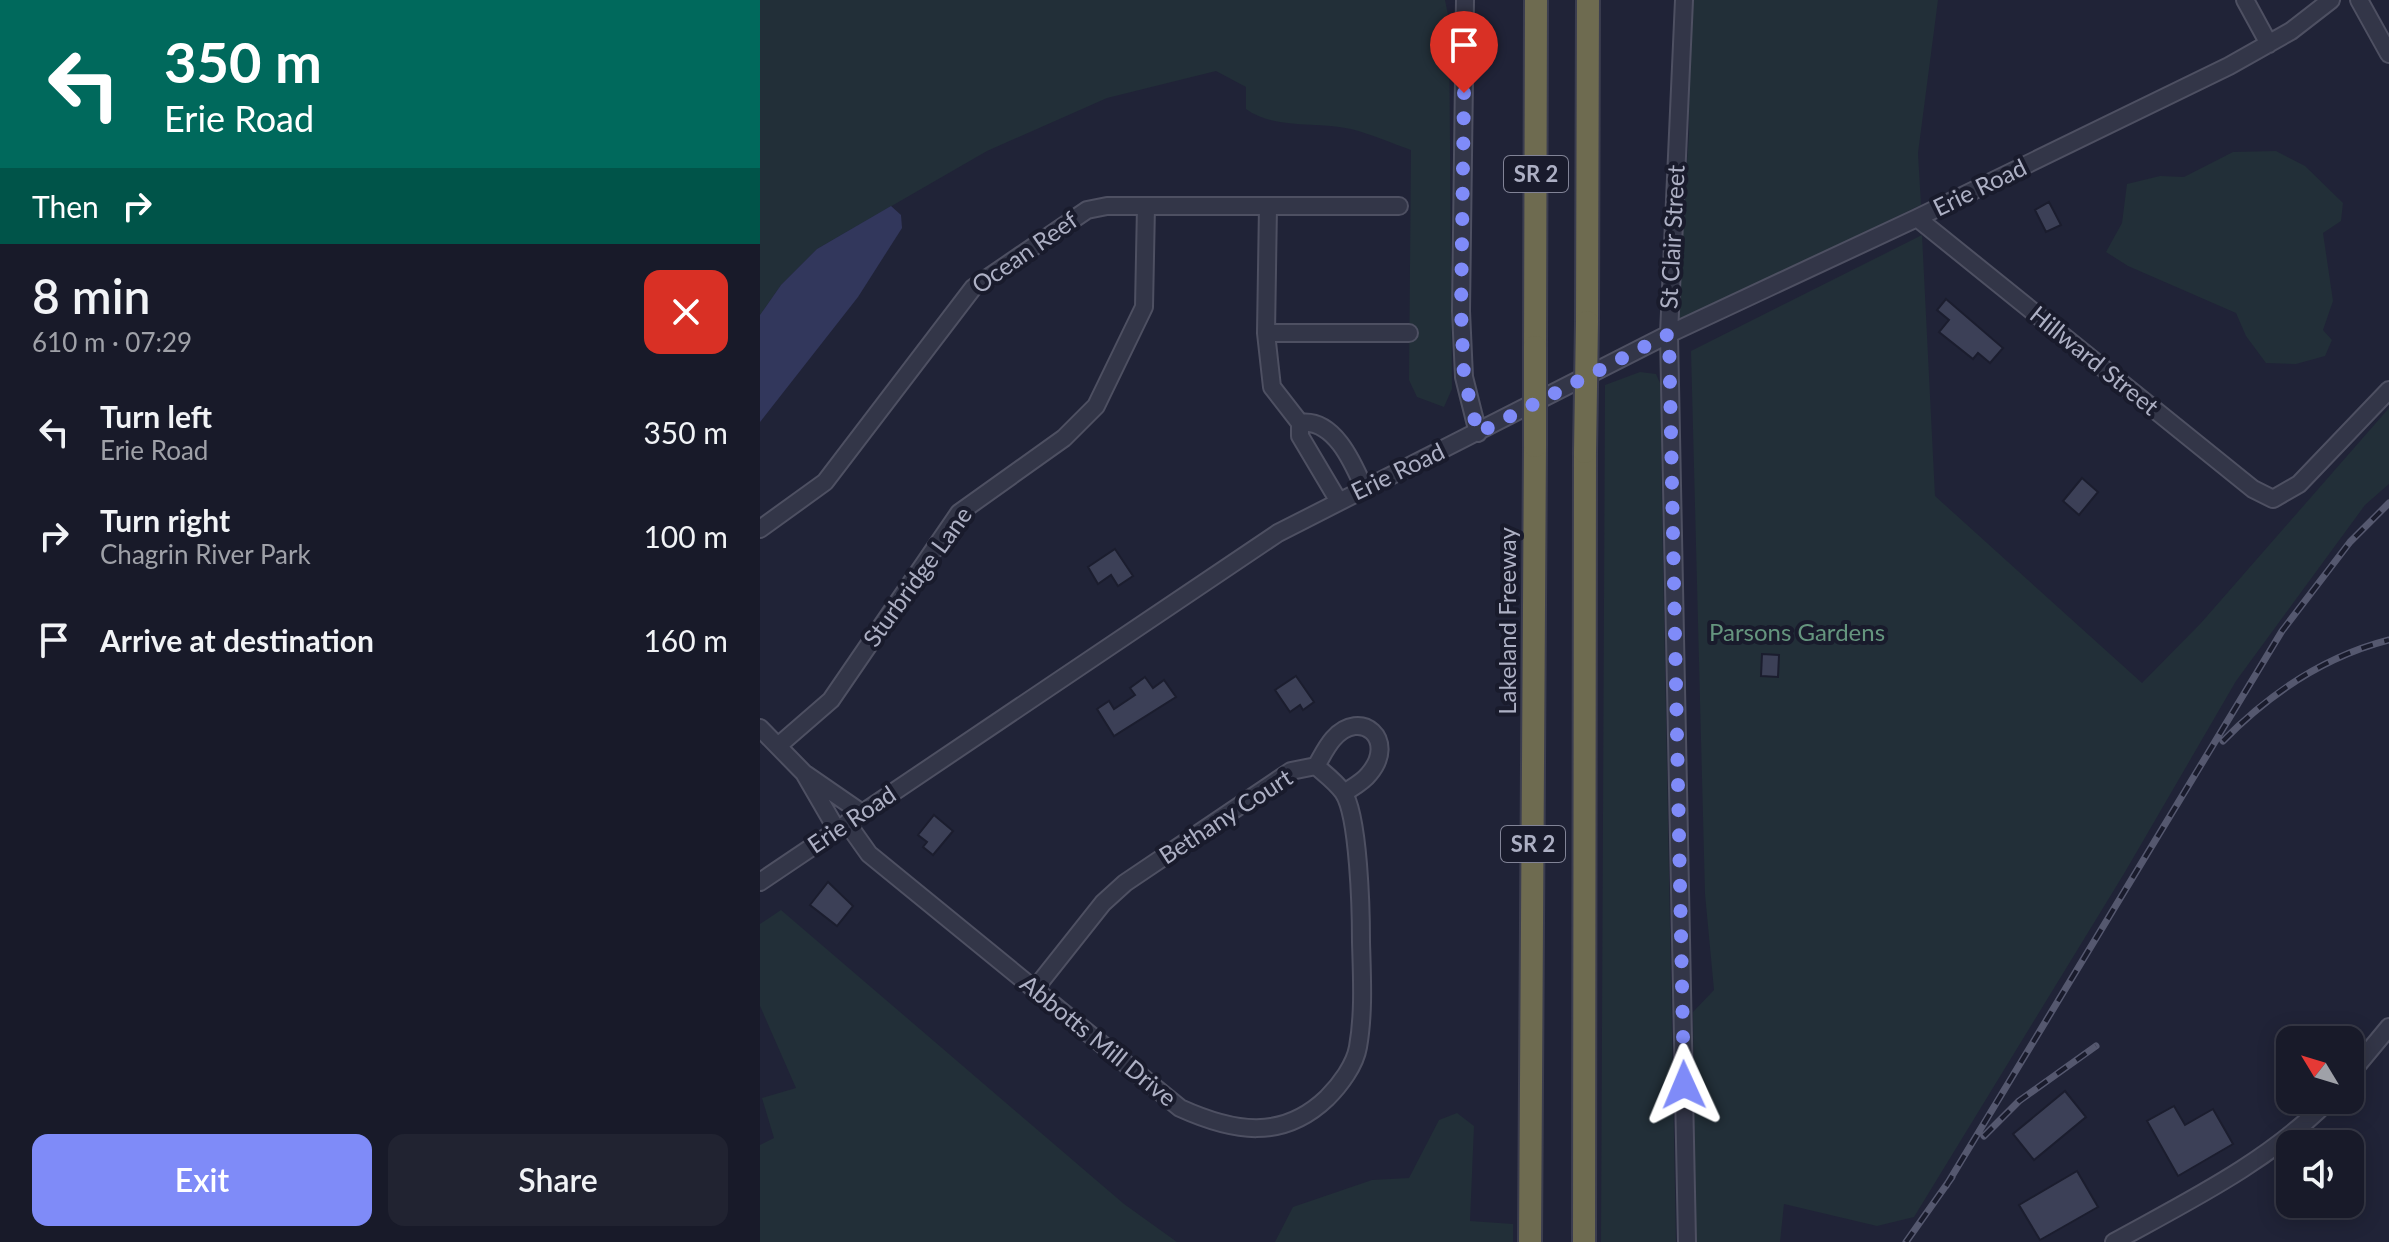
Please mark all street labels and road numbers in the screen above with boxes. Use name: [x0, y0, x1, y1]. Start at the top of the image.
street label: Erie Road: [1928, 152, 2031, 222]
road number: SR 2: [1504, 156, 1568, 192]
street label: St Clair Street: [1653, 164, 1690, 310]
street label: Ocean Reef: [966, 204, 1083, 299]
street label: Hillward Street: [2025, 299, 2165, 421]
street label: Erie Road: [1346, 436, 1449, 506]
street label: Sturbridge Lane: [856, 500, 977, 652]
street label: Lakeland Freeway: [1492, 527, 1521, 715]
street label: Bethany Court: [1153, 762, 1298, 870]
street label: Erie Road: [802, 779, 901, 859]
road number: SR 2: [1501, 826, 1565, 862]
street label: Abbotts Mill Drive: [1015, 968, 1183, 1112]

